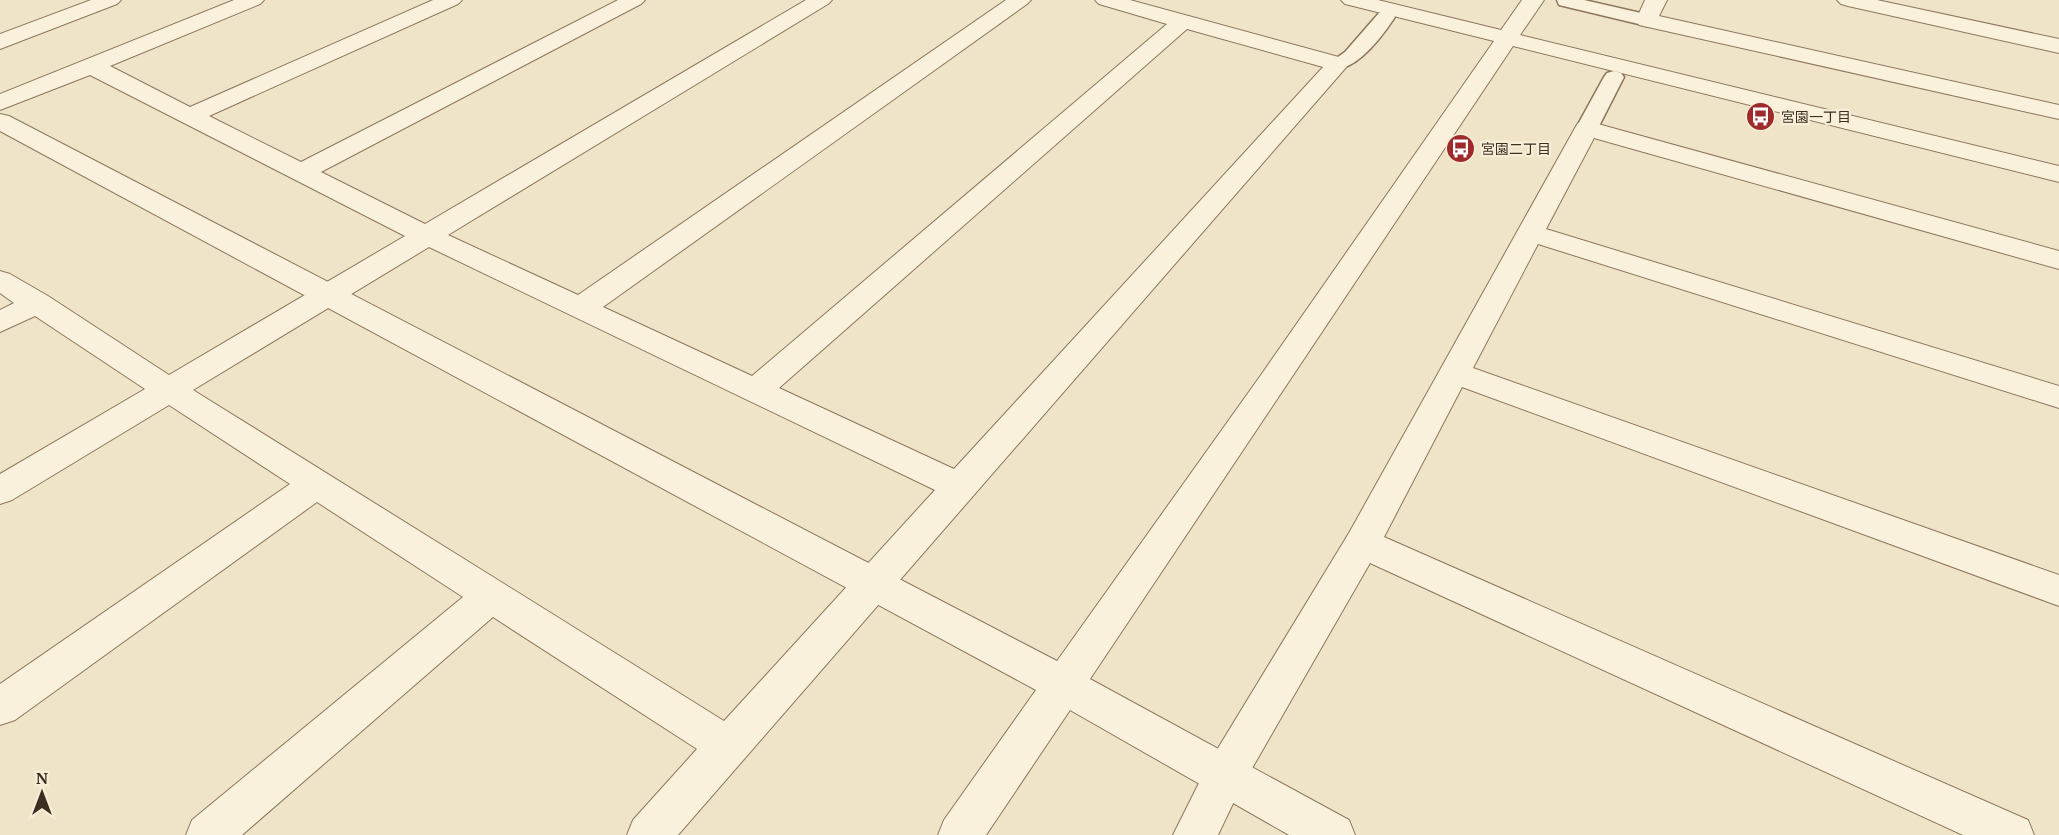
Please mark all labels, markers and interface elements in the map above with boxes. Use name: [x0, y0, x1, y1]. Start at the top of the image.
bus stop icon: 宮園一丁目: [1744, 101, 1776, 133]
place label: 宮園一丁目: [1781, 107, 1851, 126]
bus stop icon: 宮園二丁目: [1444, 133, 1476, 165]
place label: 宮園二丁目: [1481, 139, 1551, 158]
north arrow: [12, 763, 72, 823]
text: N: [36, 767, 48, 789]

